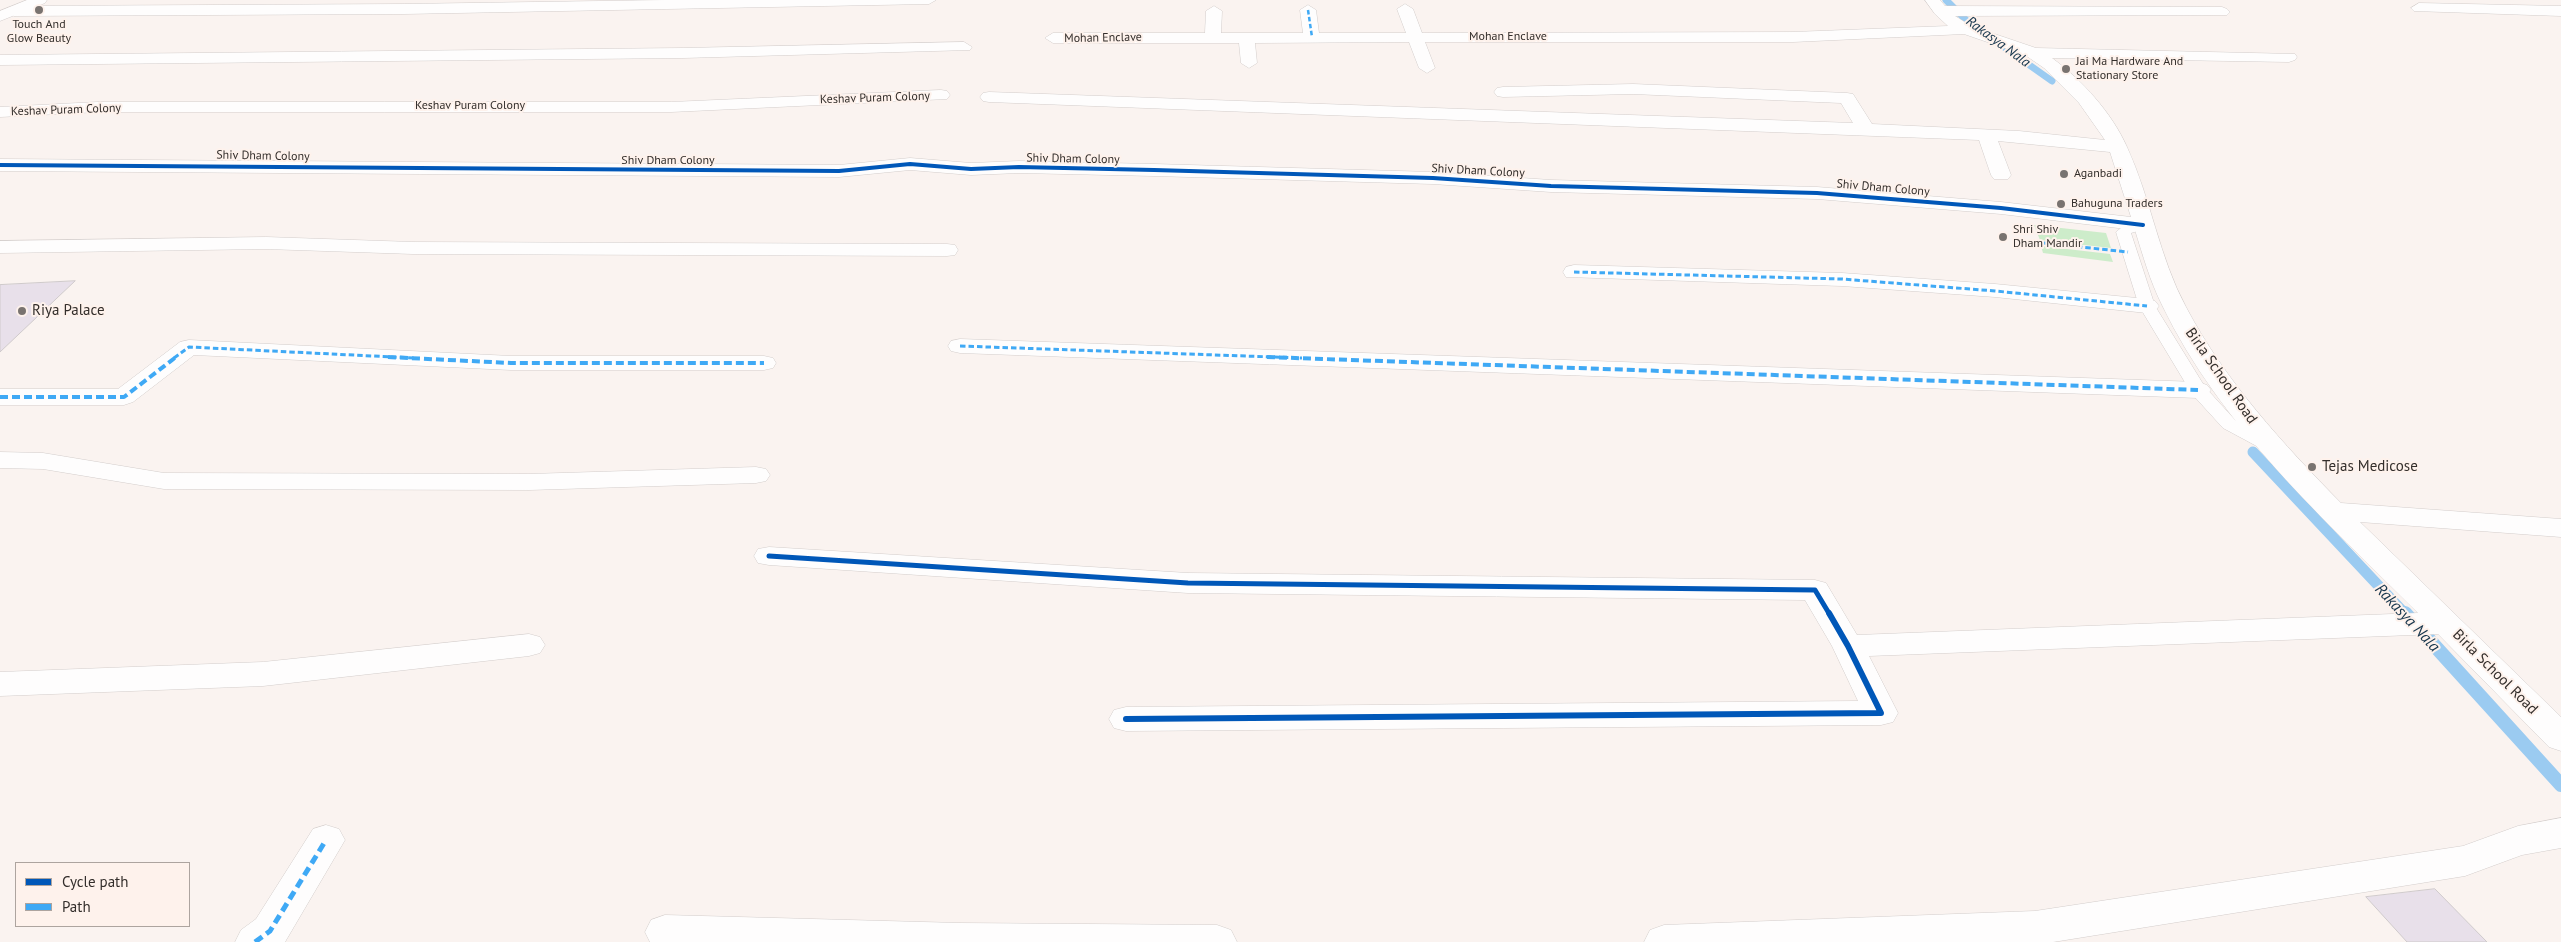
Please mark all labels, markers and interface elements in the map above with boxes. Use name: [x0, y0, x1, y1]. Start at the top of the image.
marker: Touch And Glow Beauty: [33, 4, 45, 16]
water label: Rakasya Nala: [1963, 13, 2033, 71]
place label: Touch And Glow Beauty: [7, 18, 71, 46]
street label: Mohan Enclave: [1064, 30, 1142, 46]
street label: Mohan Enclave: [1469, 30, 1547, 44]
place label: Jai Ma Hardware And Stationary Store: [2076, 55, 2183, 83]
marker: Jai Ma Hardware And Stationary Store: [2060, 63, 2072, 75]
street label: Keshav Puram Colony: [820, 89, 930, 107]
street label: Keshav Puram Colony: [415, 99, 525, 113]
street label: Keshav Puram Colony: [11, 101, 121, 119]
street label: Shiv Dham Colony: [216, 148, 310, 164]
street label: Shiv Dham Colony: [1026, 151, 1120, 167]
street label: Shiv Dham Colony: [621, 154, 715, 168]
street label: Shiv Dham Colony: [1431, 161, 1525, 181]
place label: Aganbadi: [2074, 167, 2122, 181]
marker: Aganbadi: [2058, 168, 2070, 180]
street label: Shiv Dham Colony: [1836, 177, 1930, 199]
place label: Bahuguna Traders: [2071, 197, 2163, 211]
marker: Bahuguna Traders: [2055, 198, 2067, 210]
place label: Shri Shiv Dham Mandir: [2013, 223, 2082, 251]
marker: Shri Shiv Dham Mandir: [1997, 231, 2009, 243]
place label: Riya Palace: [32, 302, 105, 320]
marker: Riya Palace: [16, 305, 28, 317]
street label: Birla School Road: [2181, 325, 2261, 427]
place label: Tejas Medicose: [2322, 458, 2418, 476]
marker: Tejas Medicose: [2306, 461, 2318, 473]
water label: Rakasya Nala: [2371, 580, 2443, 656]
street label: Birla School Road: [2449, 626, 2541, 718]
legend: [15, 862, 190, 927]
text: Cycle path: [62, 872, 128, 891]
text: Path: [62, 897, 91, 916]

